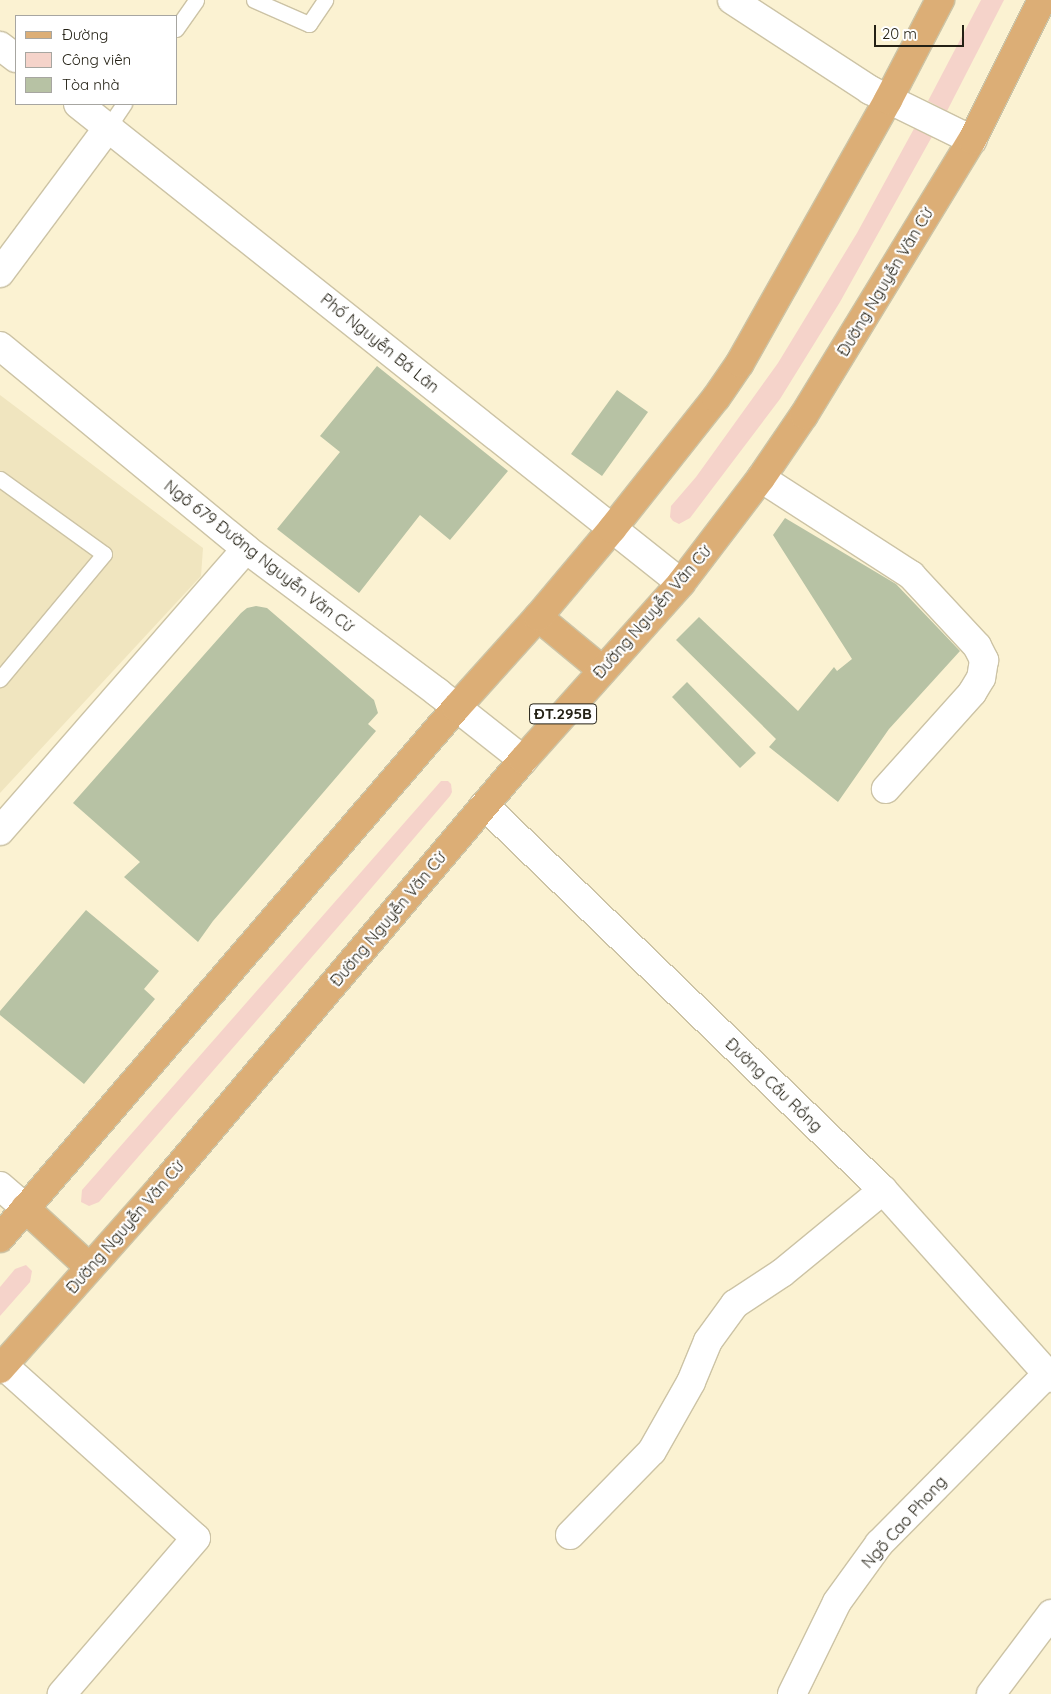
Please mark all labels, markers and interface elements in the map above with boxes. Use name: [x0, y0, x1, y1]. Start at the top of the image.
legend: [15, 15, 178, 105]
scale bar: [876, 15, 966, 47]
text: 20 m: [882, 24, 917, 43]
text: Đường: [62, 25, 108, 44]
text: Công viên: [62, 50, 131, 69]
text: Tòa nhà: [62, 75, 120, 94]
street label: Đường Nguyễn Văn Cừ: [833, 204, 937, 360]
street label: Phố Nguyễn Bá Lân: [317, 289, 443, 397]
street label: Ngõ 679 Đường Nguyễn Văn Cừ: [160, 476, 358, 636]
street label: Đường Nguyễn Văn Cừ: [589, 542, 715, 682]
road number: ĐT.295B: [528, 702, 598, 726]
street label: Đường Nguyễn Văn Cừ: [326, 848, 450, 990]
street label: Đường Cầu Rồng: [722, 1034, 826, 1136]
street label: Đường Nguyễn Văn Cừ: [62, 1157, 188, 1297]
street label: Ngõ Cao Phong: [858, 1472, 950, 1572]

